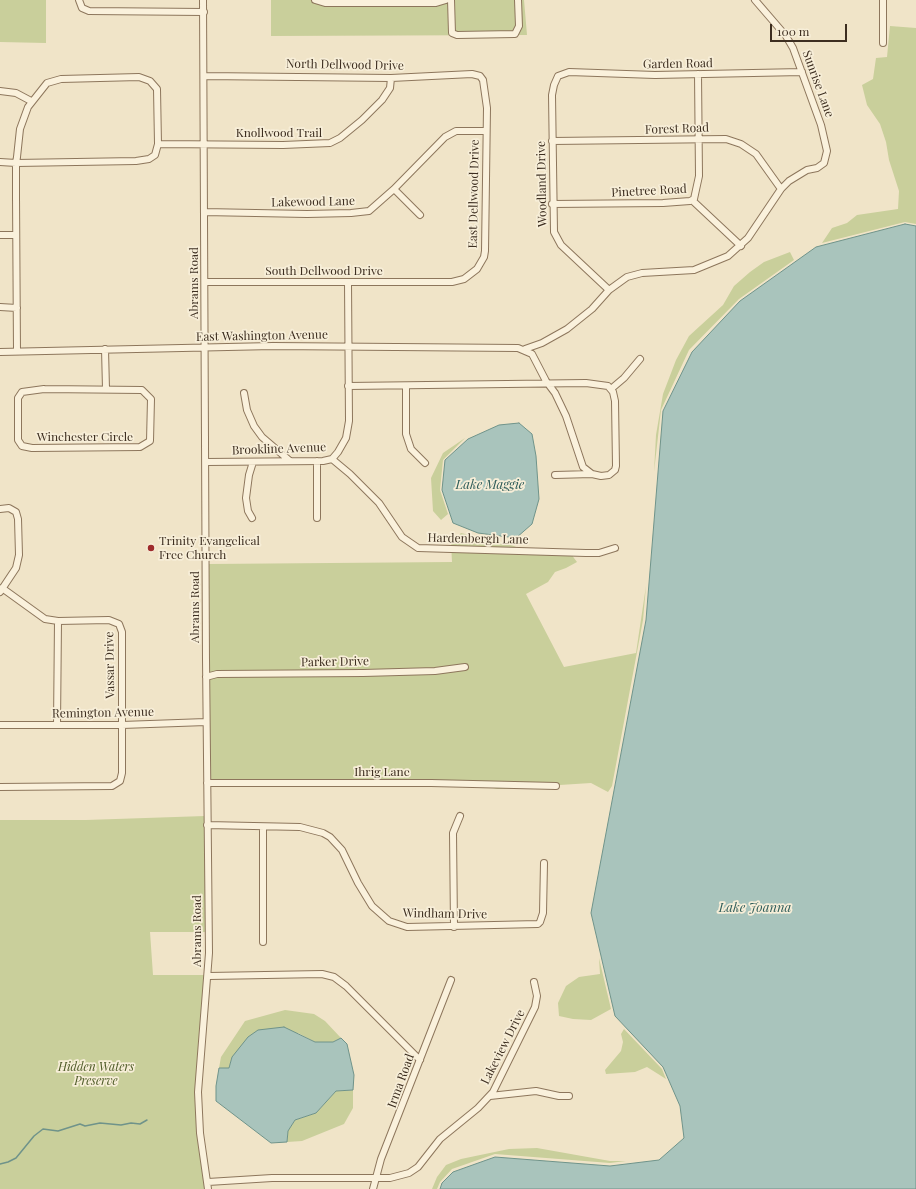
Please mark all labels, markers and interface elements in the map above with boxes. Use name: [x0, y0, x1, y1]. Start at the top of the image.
scale bar: [772, 16, 849, 42]
text: 100 m: [777, 23, 809, 39]
street label: Sunrise Lane: [799, 49, 837, 119]
street label: Garden Road: [643, 56, 713, 72]
street label: North Dellwood Drive: [286, 57, 404, 73]
street label: Forest Road: [645, 121, 709, 137]
street label: Knollwood Trail: [236, 126, 322, 140]
street label: East Dellwood Drive: [466, 139, 482, 249]
street label: Woodland Drive: [534, 141, 550, 227]
street label: Pinetree Road: [611, 182, 687, 200]
street label: Lakewood Lane: [271, 194, 355, 210]
street label: Abrams Road: [187, 247, 201, 319]
street label: South Dellwood Drive: [265, 264, 383, 278]
street label: East Washington Avenue: [196, 328, 328, 344]
street label: Winchester Circle: [37, 430, 133, 444]
street label: Brookline Avenue: [231, 440, 327, 458]
water label: Lake Maggie: [456, 477, 524, 493]
street label: Hardenbergh Lane: [427, 531, 529, 547]
place label: Trinity Evangelical Free Church: [159, 534, 260, 562]
marker: Trinity Evangelical Free Church: [146, 543, 156, 553]
street label: Abrams Road: [188, 571, 202, 643]
street label: Vassar Drive: [102, 631, 118, 699]
street label: Parker Drive: [301, 654, 369, 670]
street label: Remington Avenue: [52, 705, 154, 721]
street label: Ihrig Lane: [354, 765, 410, 779]
street label: Abrams Road: [190, 895, 204, 967]
water label: Lake Joanna: [719, 900, 791, 916]
street label: Windham Drive: [403, 906, 487, 922]
street label: Lakeview Drive: [478, 1007, 528, 1087]
street label: Irma Road: [385, 1052, 417, 1110]
park label: Hidden Waters Preserve: [58, 1060, 134, 1088]

